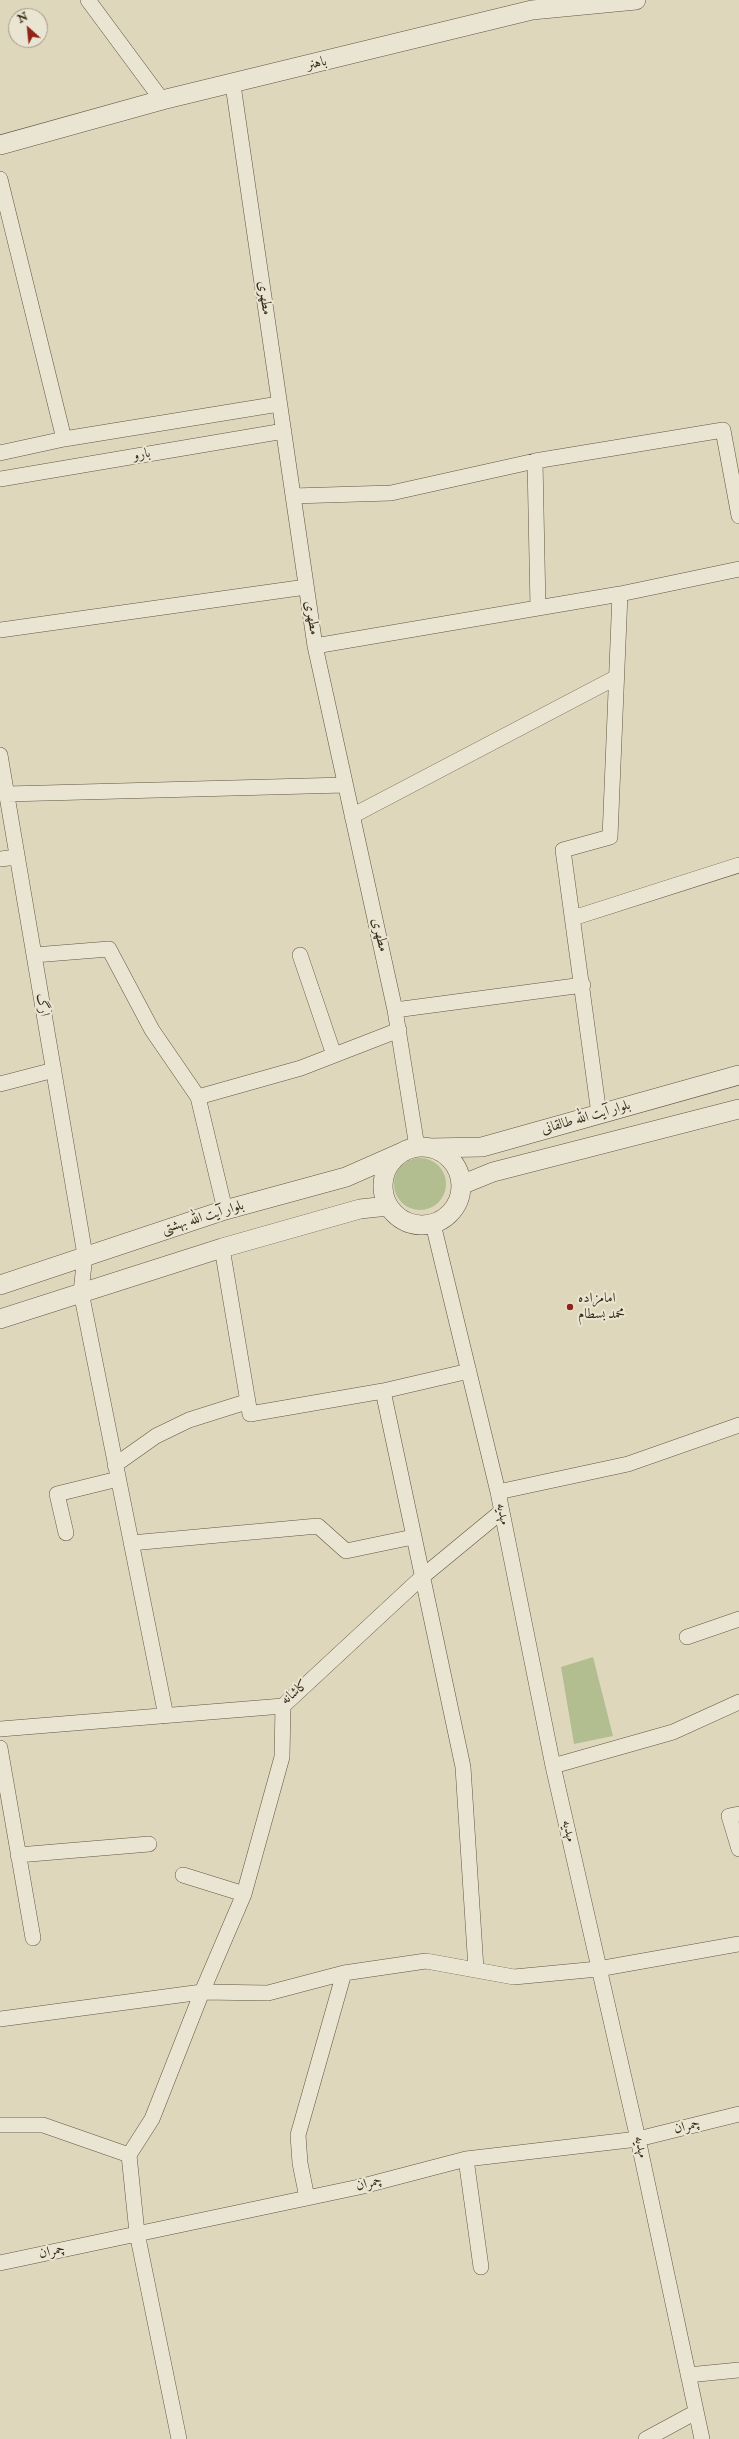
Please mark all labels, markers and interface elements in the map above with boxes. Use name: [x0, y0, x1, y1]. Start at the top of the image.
north arrow: [8, 8, 48, 48]
text: N: [15, 10, 30, 26]
street label: باهنر: [305, 53, 329, 75]
street label: مطهری: [253, 280, 275, 316]
street label: بارو: [132, 445, 152, 465]
street label: مطهری: [300, 600, 322, 636]
street label: مطهری: [367, 916, 391, 954]
street label: ارگ: [32, 992, 52, 1018]
street label: بلوار آیت الله طالقانی: [540, 1097, 632, 1139]
street label: بلوار آیت الله بهشتی: [160, 1198, 246, 1238]
place label: امامزاده محمد بسطام: [578, 1291, 625, 1324]
marker: امامزاده محمد بسطام: [565, 1302, 575, 1312]
street label: مهدیه: [492, 1502, 512, 1526]
street label: کاشانه: [278, 1677, 312, 1709]
street label: مهدیه: [557, 1818, 579, 1844]
street label: چمران: [672, 2116, 702, 2138]
street label: مهدیه: [630, 2135, 650, 2159]
street label: چمران: [354, 2173, 384, 2195]
street label: چمران: [38, 2241, 66, 2263]

